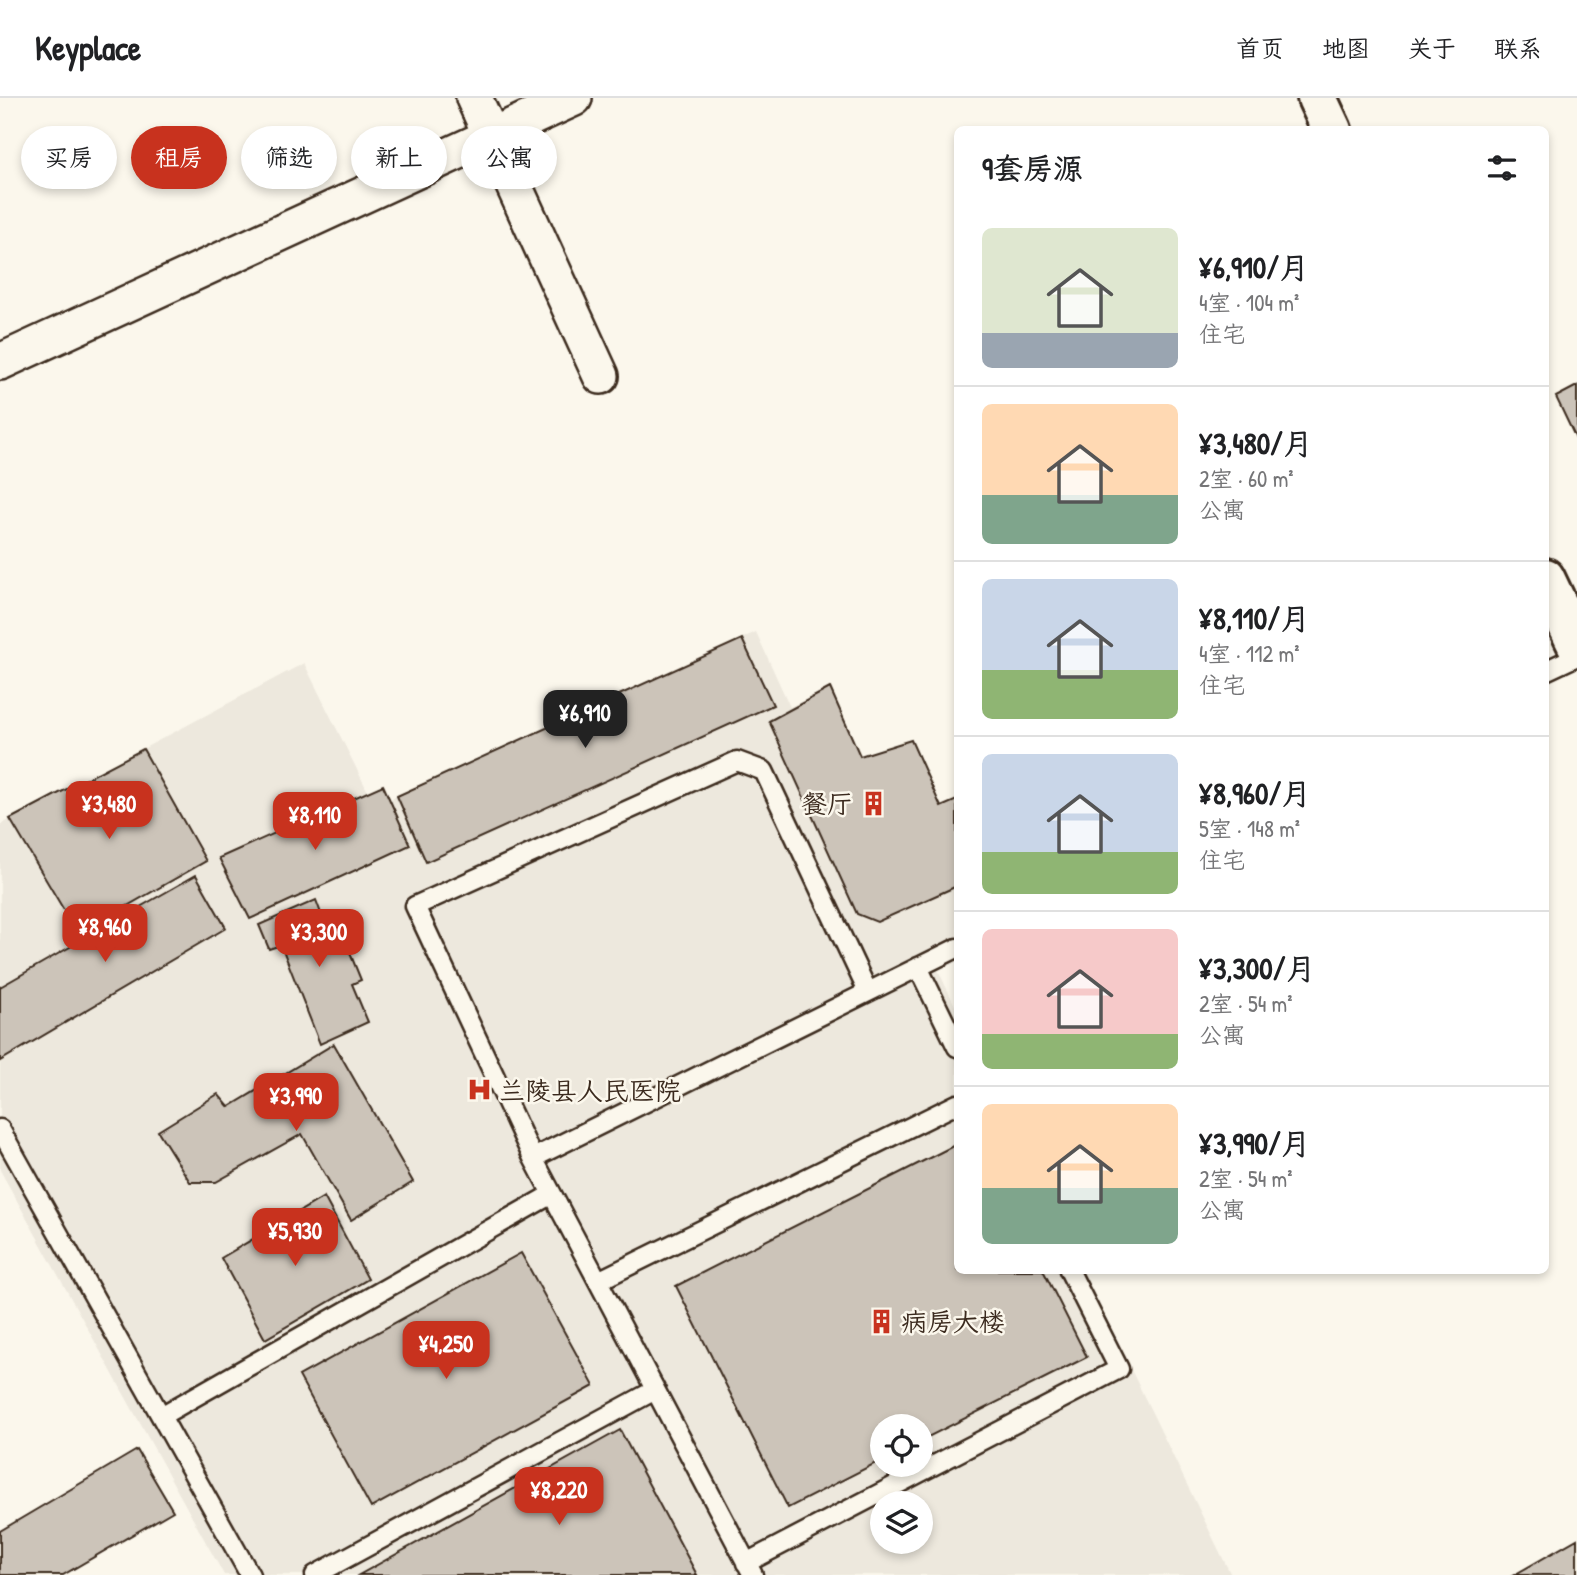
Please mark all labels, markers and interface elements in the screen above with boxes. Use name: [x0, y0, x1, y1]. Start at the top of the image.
text: Keyplace: [35, 26, 141, 70]
text: 首页: [1236, 32, 1284, 64]
text: 地图: [1322, 32, 1370, 64]
text: 关于: [1408, 32, 1456, 64]
text: 联系: [1494, 32, 1542, 64]
chip: 买房: [21, 126, 117, 189]
chip: 租房: [131, 126, 227, 189]
chip: 筛选: [241, 126, 337, 189]
chip: 新上: [351, 126, 447, 189]
chip: 公寓: [461, 126, 557, 189]
text: 9套房源: [982, 148, 1083, 188]
icon: filters: [1483, 149, 1521, 187]
text: ¥6,910/月: [1199, 247, 1309, 287]
icon: home: [1038, 256, 1122, 340]
text: 4室 · 104 m²: [1199, 287, 1299, 318]
text: 住宅: [1199, 318, 1245, 349]
text: ¥3,480/月: [1199, 423, 1313, 463]
icon: home: [1038, 432, 1122, 516]
text: 2室 · 60 m²: [1199, 463, 1294, 494]
text: 公寓: [1199, 494, 1245, 525]
text: ¥8,110/月: [1199, 598, 1310, 638]
icon: home: [1038, 607, 1122, 691]
text: 4室 · 112 m²: [1199, 638, 1300, 669]
text: 住宅: [1199, 669, 1245, 700]
pin: ¥6,910: [528, 690, 642, 750]
text: ¥6,910: [559, 697, 611, 728]
text: ¥8,960/月: [1199, 773, 1311, 813]
pin: ¥3,480: [52, 782, 166, 841]
icon: home: [1038, 782, 1122, 866]
place label: 餐厅: [801, 786, 853, 821]
text: ¥3,480: [82, 788, 136, 819]
building icon: 餐厅: [859, 789, 887, 817]
pin: ¥8,110: [258, 792, 372, 852]
text: ¥8,110: [289, 799, 341, 830]
text: 5室 · 148 m²: [1199, 813, 1300, 844]
text: 住宅: [1199, 844, 1245, 875]
pin: ¥8,960: [48, 904, 162, 964]
pin: ¥3,300: [262, 910, 376, 969]
text: ¥8,960: [78, 911, 132, 942]
text: ¥3,300: [291, 916, 347, 947]
text: ¥3,300/月: [1199, 948, 1315, 988]
icon: home: [1038, 957, 1122, 1041]
text: 2室 · 54 m²: [1199, 988, 1293, 1019]
text: 公寓: [1199, 1019, 1245, 1050]
place label: 兰陵县人民医院: [499, 1073, 681, 1108]
pin: ¥3,990: [239, 1074, 353, 1133]
hospital icon: 兰陵县人民医院: [465, 1076, 493, 1104]
text: ¥3,990: [270, 1080, 322, 1111]
text: ¥3,990/月: [1199, 1123, 1311, 1163]
icon: home: [1038, 1132, 1122, 1216]
text: 2室 · 54 m²: [1199, 1163, 1293, 1194]
text: 公寓: [1199, 1194, 1245, 1225]
pin: ¥5,930: [238, 1208, 352, 1268]
text: ¥5,930: [268, 1215, 322, 1246]
place label: 病房大楼: [901, 1304, 1005, 1339]
building icon: 病房大楼: [867, 1307, 895, 1335]
pin: ¥4,250: [389, 1322, 503, 1381]
text: ¥4,250: [419, 1328, 473, 1359]
map controls: [870, 1414, 933, 1554]
button: locate: [870, 1414, 933, 1477]
pin: ¥8,220: [502, 1468, 616, 1527]
text: ¥8,220: [530, 1474, 588, 1505]
button: layers: [870, 1491, 933, 1554]

